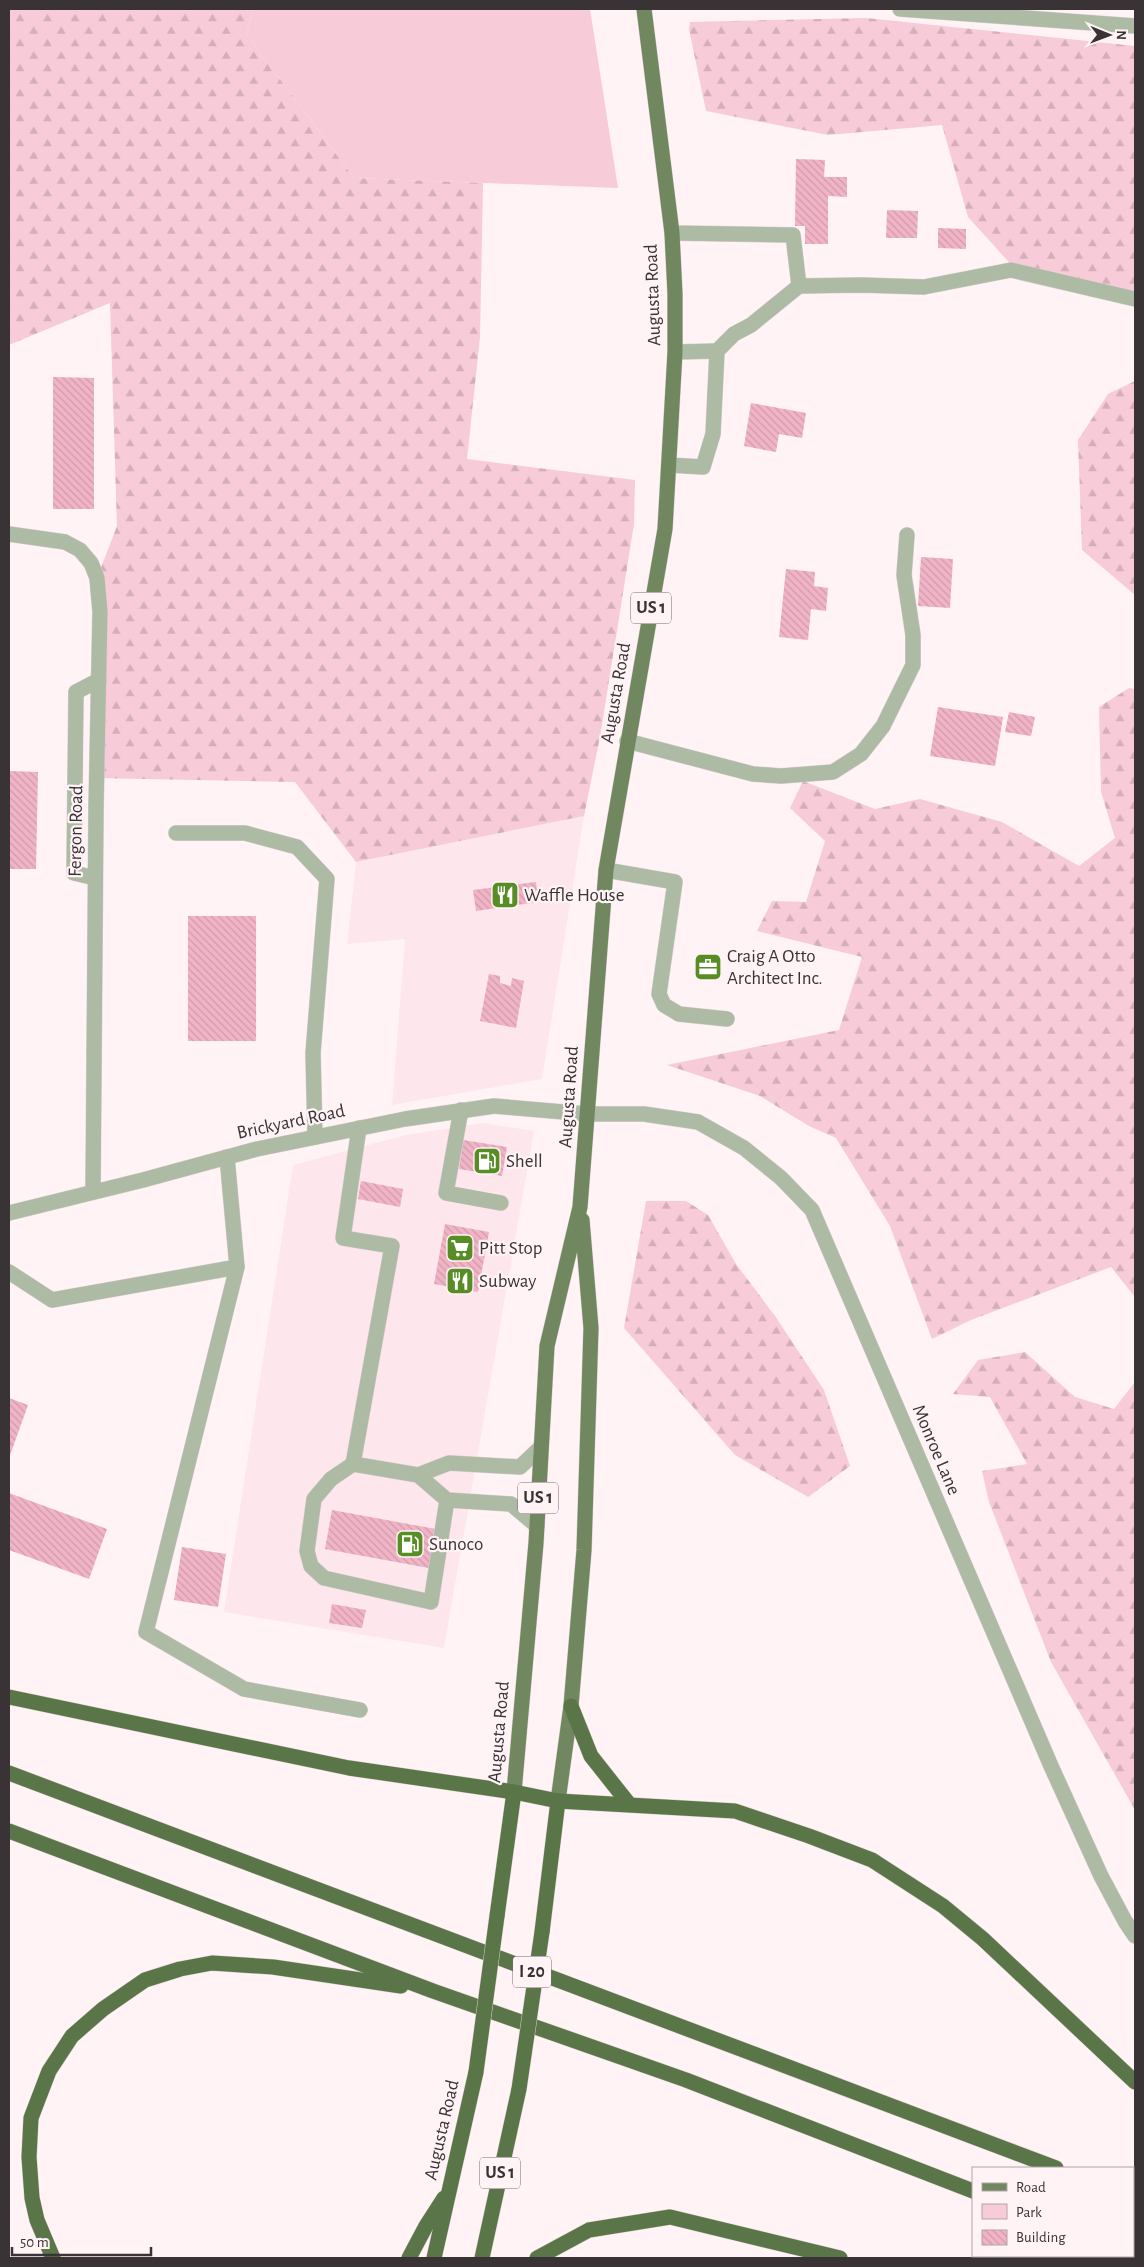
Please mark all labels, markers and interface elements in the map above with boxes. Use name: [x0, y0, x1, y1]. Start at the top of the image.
north arrow: [1084, 10, 1134, 60]
text: N: [1114, 30, 1128, 40]
street label: Augusta Road: [642, 244, 664, 346]
road number: US 1: [631, 592, 671, 624]
street label: Augusta Road: [598, 641, 634, 745]
street label: Fergon Road: [66, 785, 86, 877]
restaurant icon: Waffle House: [490, 880, 520, 910]
place label: Waffle House: [524, 886, 624, 905]
place label: Craig A Otto Architect Inc.: [727, 947, 823, 988]
office icon: Craig A Otto Architect Inc.: [693, 952, 723, 982]
street label: Augusta Road: [556, 1045, 582, 1149]
street label: Brickyard Road: [235, 1101, 347, 1143]
fuel station icon: Shell: [472, 1146, 502, 1176]
place label: Shell: [506, 1152, 543, 1171]
supermarket icon: Pitt Stop: [445, 1233, 475, 1263]
place label: Pitt Stop: [479, 1239, 543, 1258]
restaurant icon: Subway: [445, 1266, 475, 1296]
place label: Subway: [479, 1272, 536, 1291]
street label: Monroe Lane: [909, 1402, 963, 1498]
road number: US 1: [518, 1482, 558, 1514]
fuel station icon: Sunoco: [395, 1529, 425, 1559]
place label: Sunoco: [429, 1535, 483, 1554]
street label: Augusta Road: [485, 1680, 513, 1784]
road number: I 20: [513, 1956, 551, 1988]
street label: Augusta Road: [421, 2078, 463, 2182]
road number: US 1: [480, 2158, 520, 2188]
legend: [972, 2167, 1134, 2257]
text: Road: [1016, 2180, 1046, 2195]
text: Park: [1016, 2205, 1042, 2220]
scale bar: [12, 2224, 151, 2256]
text: Building: [1016, 2230, 1066, 2245]
text: 50 m: [20, 2235, 49, 2250]

